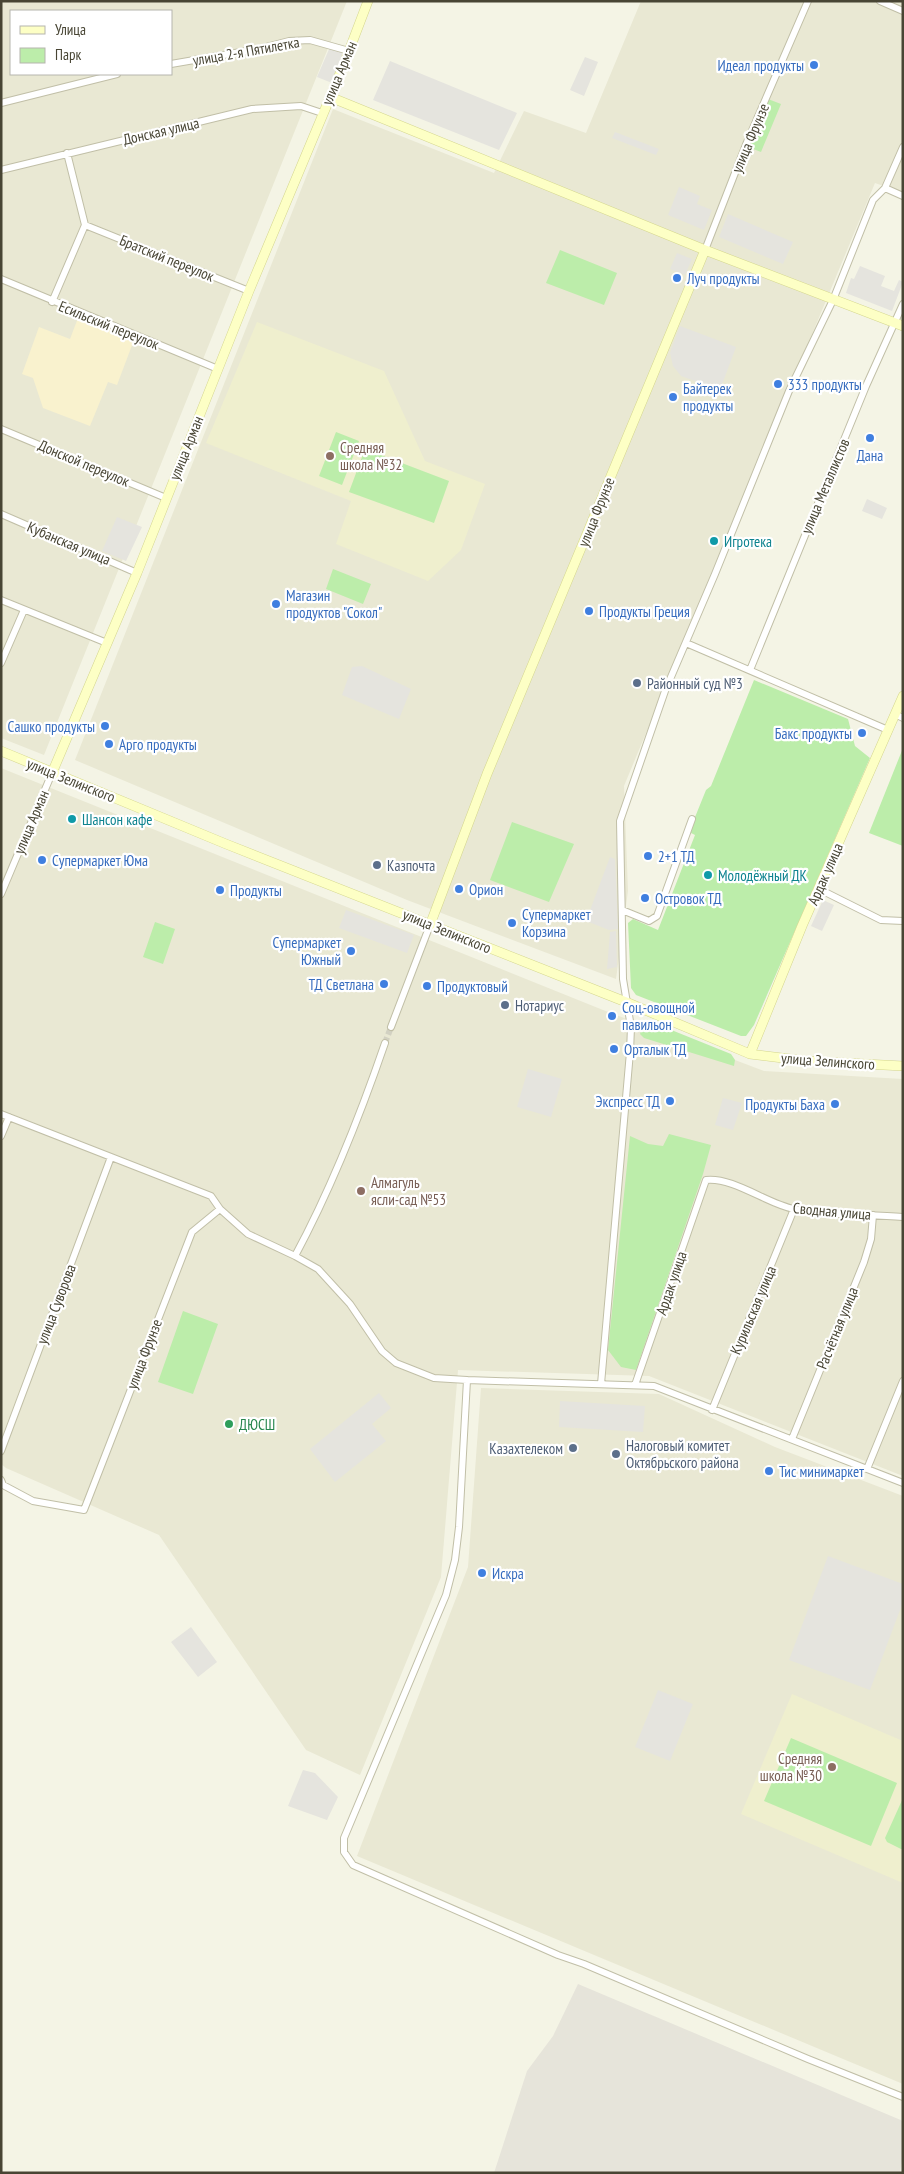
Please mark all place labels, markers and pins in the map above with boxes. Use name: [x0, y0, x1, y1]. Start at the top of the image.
place label: Идеал продукты: [717, 56, 804, 75]
marker: Идеал продукты: [808, 59, 820, 71]
place label: Луч продукты: [686, 269, 760, 288]
marker: Луч продукты: [671, 272, 683, 284]
place label: 333 продукты: [788, 375, 862, 394]
marker: 333 продукты: [772, 378, 784, 390]
place label: Байтерек продукты: [683, 379, 733, 415]
marker: Байтерек продукты: [667, 391, 679, 403]
marker: Дана: [864, 432, 876, 444]
place label: Средняя школа №32: [340, 438, 402, 474]
place label: Дана: [857, 446, 883, 465]
marker: Средняя школа №32: [324, 450, 336, 462]
place label: Игротека: [724, 532, 772, 551]
marker: Игротека: [708, 535, 720, 547]
place label: Магазин продуктов "Сокол": [286, 586, 382, 622]
marker: Магазин продуктов "Сокол": [270, 598, 282, 610]
place label: Продукты Греция: [599, 602, 690, 621]
marker: Продукты Греция: [583, 605, 595, 617]
place label: Районный суд №3: [647, 674, 743, 693]
marker: Районный суд №3: [631, 677, 643, 689]
place label: Сашко продукты: [8, 717, 95, 736]
marker: Сашко продукты: [99, 720, 111, 732]
place label: Бакс продукты: [775, 724, 852, 743]
marker: Бакс продукты: [856, 727, 868, 739]
place label: Арго продукты: [119, 735, 197, 754]
marker: Арго продукты: [103, 738, 115, 750]
place label: Шансон кафе: [82, 810, 153, 829]
marker: Шансон кафе: [66, 813, 78, 825]
place label: 2+1 ТД: [658, 847, 695, 866]
marker: 2+1 ТД: [642, 850, 654, 862]
place label: Супермаркет Юма: [52, 851, 148, 870]
marker: Супермаркет Юма: [36, 854, 48, 866]
place label: Казпочта: [387, 856, 435, 875]
marker: Казпочта: [371, 859, 383, 871]
place label: Молодёжный ДК: [718, 866, 808, 885]
marker: Молодёжный ДК: [702, 869, 714, 881]
place label: Орион: [469, 880, 503, 899]
place label: Продукты: [230, 881, 282, 900]
marker: Орион: [453, 883, 465, 895]
marker: Продукты: [214, 884, 226, 896]
place label: Островок ТД: [655, 889, 722, 908]
marker: Островок ТД: [639, 892, 651, 904]
place label: Супермаркет Корзина: [522, 905, 591, 941]
marker: Супермаркет Корзина: [506, 917, 518, 929]
place label: Супермаркет Южный: [272, 933, 341, 969]
marker: Супермаркет Южный: [345, 945, 357, 957]
place label: ТД Светлана: [308, 975, 374, 994]
place label: Продуктовый: [437, 977, 508, 996]
marker: ТД Светлана: [378, 978, 390, 990]
marker: Продуктовый: [421, 980, 433, 992]
place label: Нотариус: [515, 996, 565, 1015]
place label: Соц.-овощной павильон: [622, 998, 695, 1034]
marker: Нотариус: [499, 999, 511, 1011]
marker: Соц.-овощной павильон: [606, 1010, 618, 1022]
place label: Орталык ТД: [624, 1040, 686, 1059]
marker: Орталык ТД: [608, 1043, 620, 1055]
place label: Экспресс ТД: [596, 1092, 660, 1111]
marker: Экспресс ТД: [664, 1095, 676, 1107]
place label: Продукты Баха: [745, 1095, 825, 1114]
marker: Продукты Баха: [829, 1098, 841, 1110]
place label: Алмагуль ясли-сад №53: [371, 1173, 446, 1209]
marker: Алмагуль ясли-сад №53: [355, 1185, 367, 1197]
place label: ДЮСШ: [239, 1415, 275, 1434]
marker: ДЮСШ: [223, 1418, 235, 1430]
place label: Налоговый комитет Октябрьского района: [626, 1436, 739, 1472]
place label: Казахтелеком: [489, 1439, 563, 1458]
marker: Казахтелеком: [567, 1442, 579, 1454]
marker: Налоговый комитет Октябрьского района: [610, 1448, 622, 1460]
place label: Тис минимаркет: [779, 1462, 864, 1481]
marker: Тис минимаркет: [763, 1465, 775, 1477]
place label: Искра: [492, 1564, 524, 1583]
marker: Искра: [476, 1567, 488, 1579]
place label: Средняя школа №30: [760, 1749, 822, 1785]
marker: Средняя школа №30: [826, 1761, 838, 1773]

